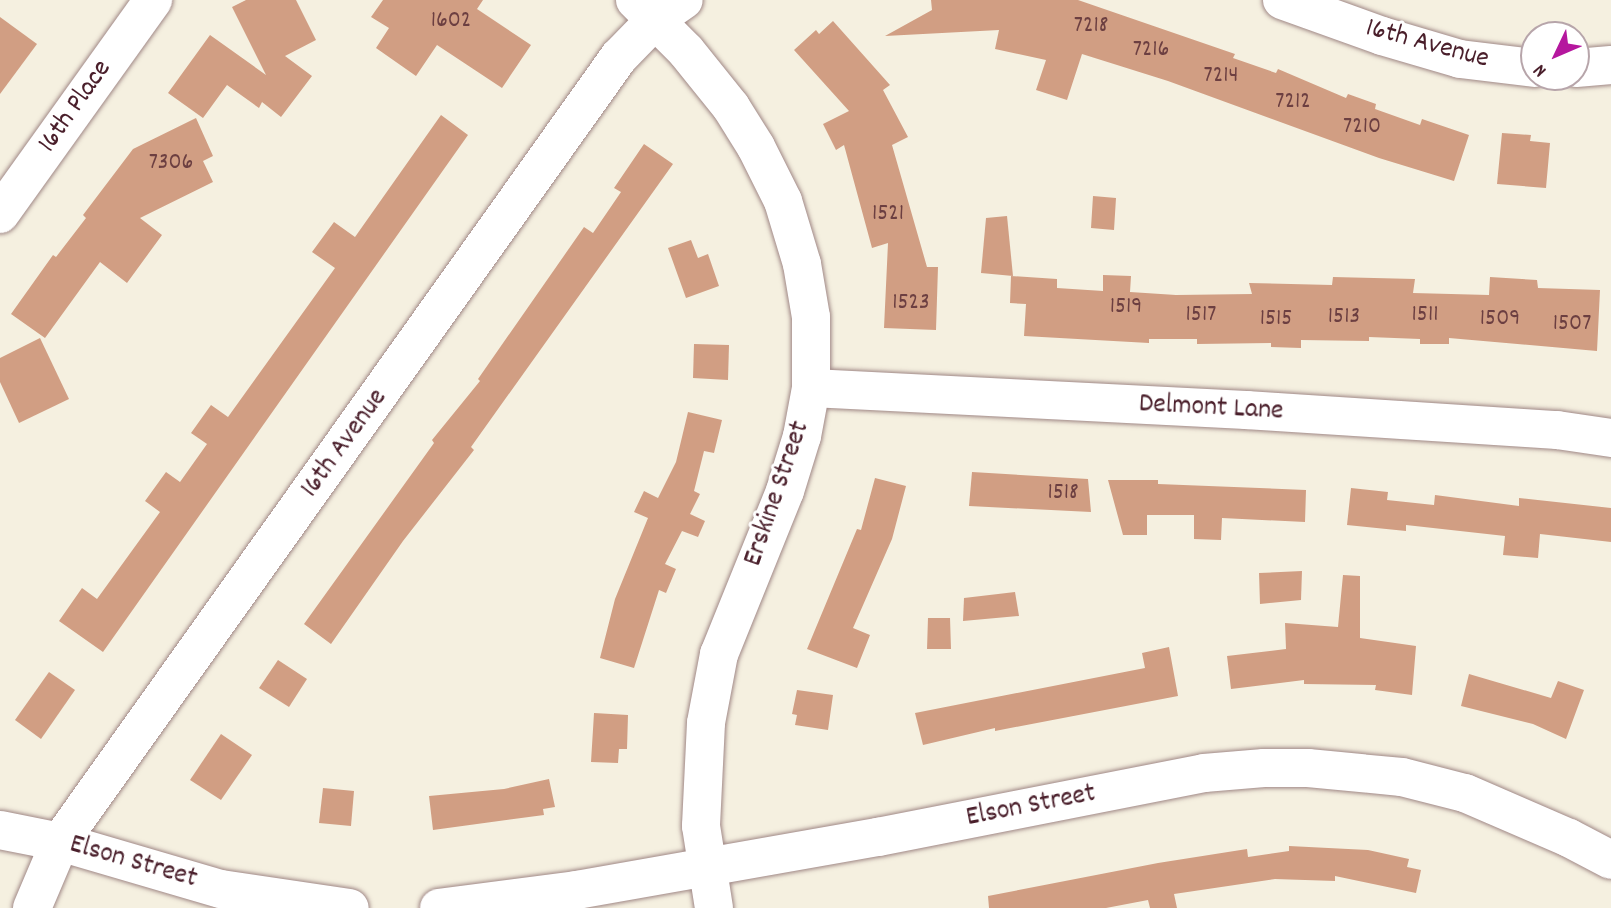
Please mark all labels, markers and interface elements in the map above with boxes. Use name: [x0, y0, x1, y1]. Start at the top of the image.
house number: 1602: [431, 8, 471, 36]
street label: 16th Avenue: [1362, 12, 1492, 78]
house number: 7218: [1074, 13, 1108, 41]
north arrow: [1520, 21, 1590, 91]
house number: 7216: [1133, 37, 1169, 65]
street label: 16th Place: [32, 54, 120, 160]
text: N: [1528, 57, 1554, 82]
house number: 7214: [1204, 63, 1238, 91]
house number: 7212: [1275, 89, 1311, 117]
house number: 7210: [1343, 114, 1381, 142]
house number: 7306: [149, 150, 193, 178]
house number: 1521: [872, 201, 904, 229]
house number: 1523: [892, 290, 930, 318]
house number: 1519: [1110, 294, 1142, 322]
house number: 1517: [1186, 302, 1216, 330]
house number: 1511: [1412, 302, 1438, 330]
house number: 1513: [1328, 304, 1360, 332]
house number: 1515: [1260, 306, 1292, 334]
house number: 1509: [1480, 306, 1520, 334]
house number: 1507: [1553, 311, 1591, 339]
street label: 16th Avenue: [294, 383, 396, 505]
street label: Delmont Lane: [1138, 388, 1284, 430]
street label: Erskine Street: [738, 417, 818, 571]
house number: 1518: [1047, 480, 1079, 508]
street label: Elson Street: [963, 778, 1099, 836]
street label: Elson Street: [65, 829, 201, 897]

